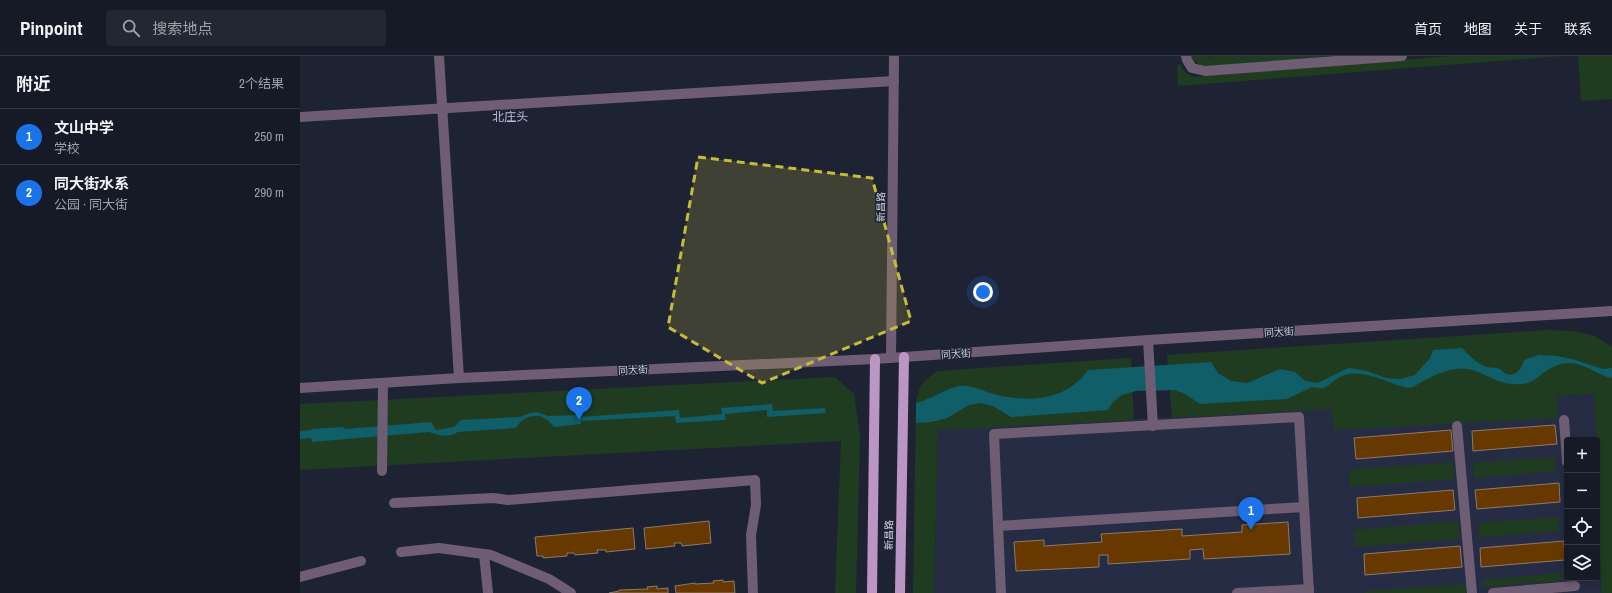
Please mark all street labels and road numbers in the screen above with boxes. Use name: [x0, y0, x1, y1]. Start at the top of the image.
street label: 新昌路: [874, 192, 888, 222]
street label: 同大街: [1264, 324, 1294, 340]
street label: 同大街: [941, 346, 971, 362]
street label: 同大街: [618, 363, 648, 377]
street label: 新昌路: [882, 520, 896, 550]

